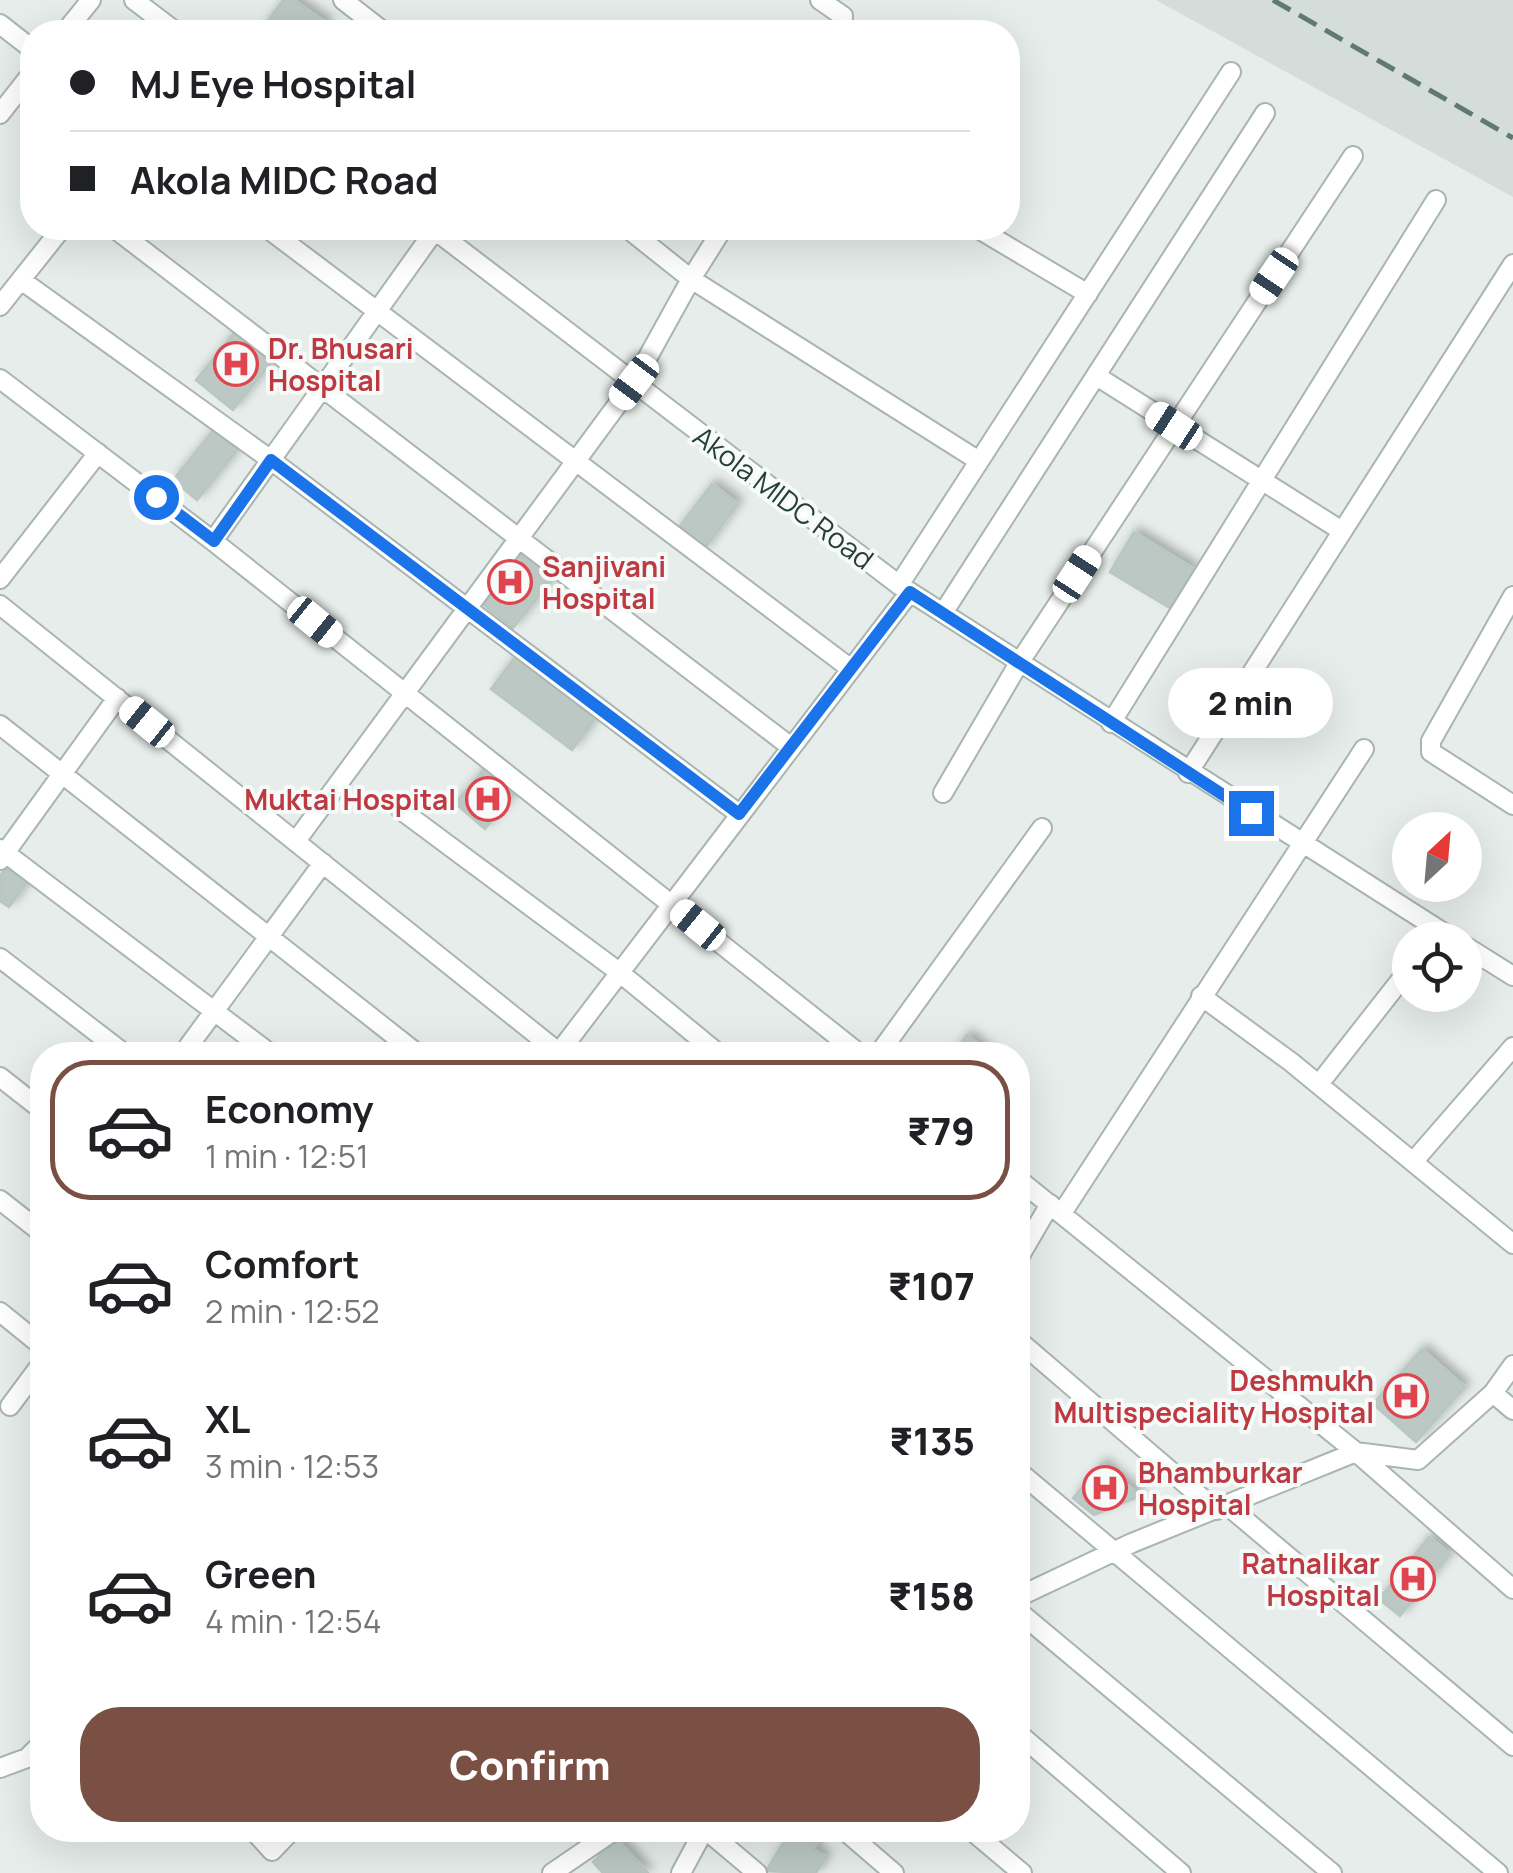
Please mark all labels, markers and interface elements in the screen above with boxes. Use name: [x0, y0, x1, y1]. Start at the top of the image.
text: MJ Eye Hospital: [130, 57, 416, 109]
text: Akola MIDC Road: [130, 153, 439, 205]
car: [1245, 243, 1303, 309]
place label: Dr. Bhusari Hospital: [268, 329, 414, 399]
hospital icon: Dr. Bhusari Hospital: [213, 341, 259, 387]
car: [604, 349, 664, 415]
car: [1141, 397, 1207, 455]
street label: Akola MIDC Road: [686, 417, 882, 577]
route start: [134, 475, 179, 520]
car: [1048, 541, 1106, 607]
place label: Sanjivani Hospital: [542, 547, 666, 617]
hospital icon: Sanjivani Hospital: [487, 559, 533, 605]
car: [282, 591, 348, 653]
callout: 2 min: [1168, 668, 1334, 738]
text: 2 min: [1208, 681, 1293, 725]
car: [114, 691, 180, 753]
hospital icon: Muktai Hospital: [465, 776, 511, 822]
place label: Muktai Hospital: [244, 780, 456, 818]
route end: [1229, 791, 1274, 836]
north arrow: [1392, 812, 1482, 902]
map controls: [1392, 812, 1482, 1012]
car: [665, 894, 731, 956]
button: locate: [1392, 922, 1482, 1012]
text: Economy: [205, 1082, 374, 1134]
icon: car: [85, 1085, 175, 1175]
text: ₹79: [907, 1104, 975, 1156]
text: 1 min · 12:51: [205, 1134, 369, 1178]
text: Comfort: [205, 1237, 359, 1289]
icon: car: [85, 1240, 175, 1330]
text: ₹107: [888, 1259, 975, 1311]
text: 2 min · 12:52: [205, 1289, 379, 1333]
place label: Deshmukh Multispeciality Hospital: [1054, 1361, 1374, 1431]
hospital icon: Deshmukh Multispeciality Hospital: [1383, 1373, 1429, 1419]
text: XL: [205, 1392, 250, 1444]
icon: car: [85, 1395, 175, 1485]
text: ₹135: [889, 1414, 975, 1466]
text: 3 min · 12:53: [205, 1444, 379, 1488]
place label: Bhamburkar Hospital: [1138, 1453, 1303, 1523]
hospital icon: Bhamburkar Hospital: [1082, 1465, 1128, 1511]
place label: Ratnalikar Hospital: [1242, 1544, 1380, 1614]
text: Green: [205, 1547, 317, 1599]
icon: car: [85, 1550, 175, 1640]
hospital icon: Ratnalikar Hospital: [1390, 1556, 1436, 1602]
text: ₹158: [888, 1569, 975, 1621]
text: 4 min · 12:54: [205, 1599, 382, 1643]
button: Confirm: [80, 1707, 980, 1822]

